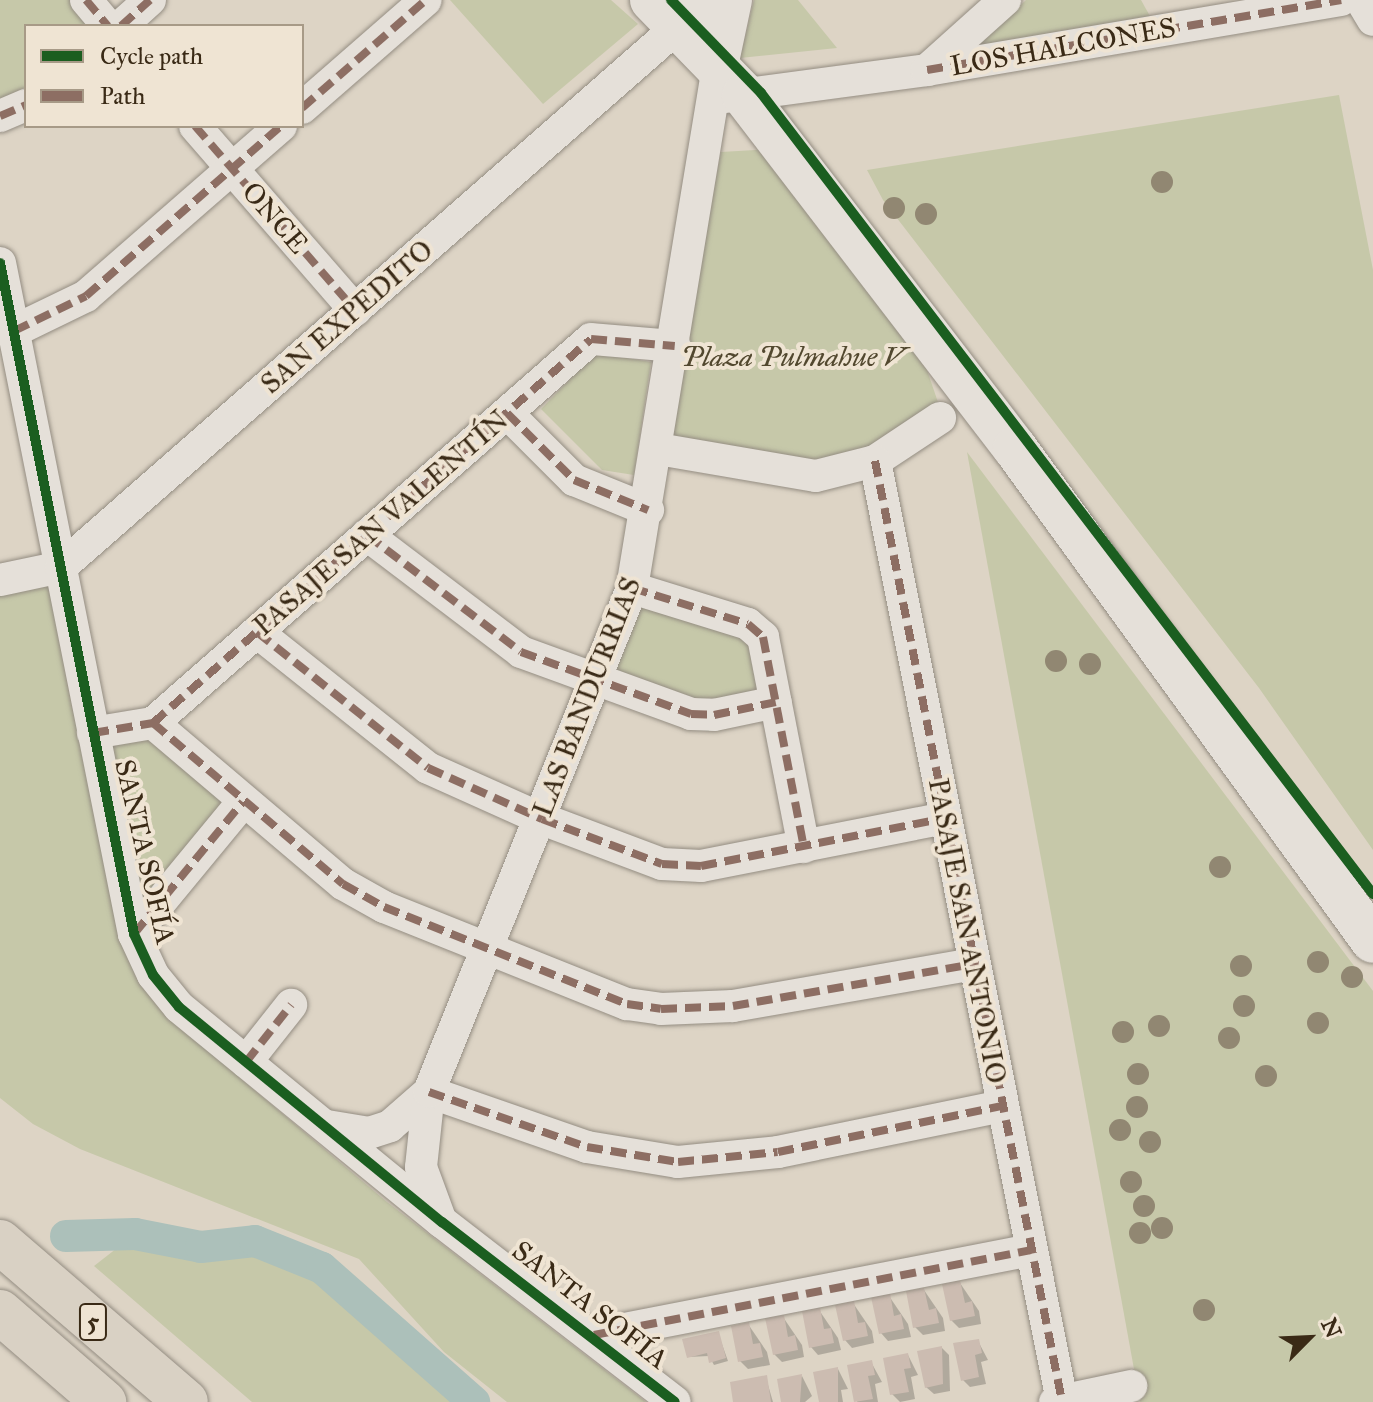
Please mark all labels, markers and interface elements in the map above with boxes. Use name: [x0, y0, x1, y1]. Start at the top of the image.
street label: LOS HALCONES: [948, 11, 1178, 83]
legend: [24, 24, 304, 128]
text: Cycle path: [100, 41, 203, 71]
text: Path: [100, 81, 145, 111]
street label: ONCE: [235, 175, 315, 261]
street label: SAN EXPEDITO: [254, 233, 440, 401]
park label: Plaza Pulmahue V: [681, 340, 907, 374]
street label: PASAJE SAN VALENTÍN: [247, 403, 515, 643]
street label: LAS BANDURRIAS: [526, 572, 648, 822]
street label: SANTA SOFÍA: [107, 756, 183, 948]
street label: PASAJE SAN ANTONIO: [921, 776, 1013, 1086]
street label: SANTA SOFÍA: [505, 1234, 675, 1376]
north arrow: [1269, 1298, 1349, 1378]
road number: 5: [77, 1300, 109, 1344]
text: N: [1315, 1314, 1348, 1342]

